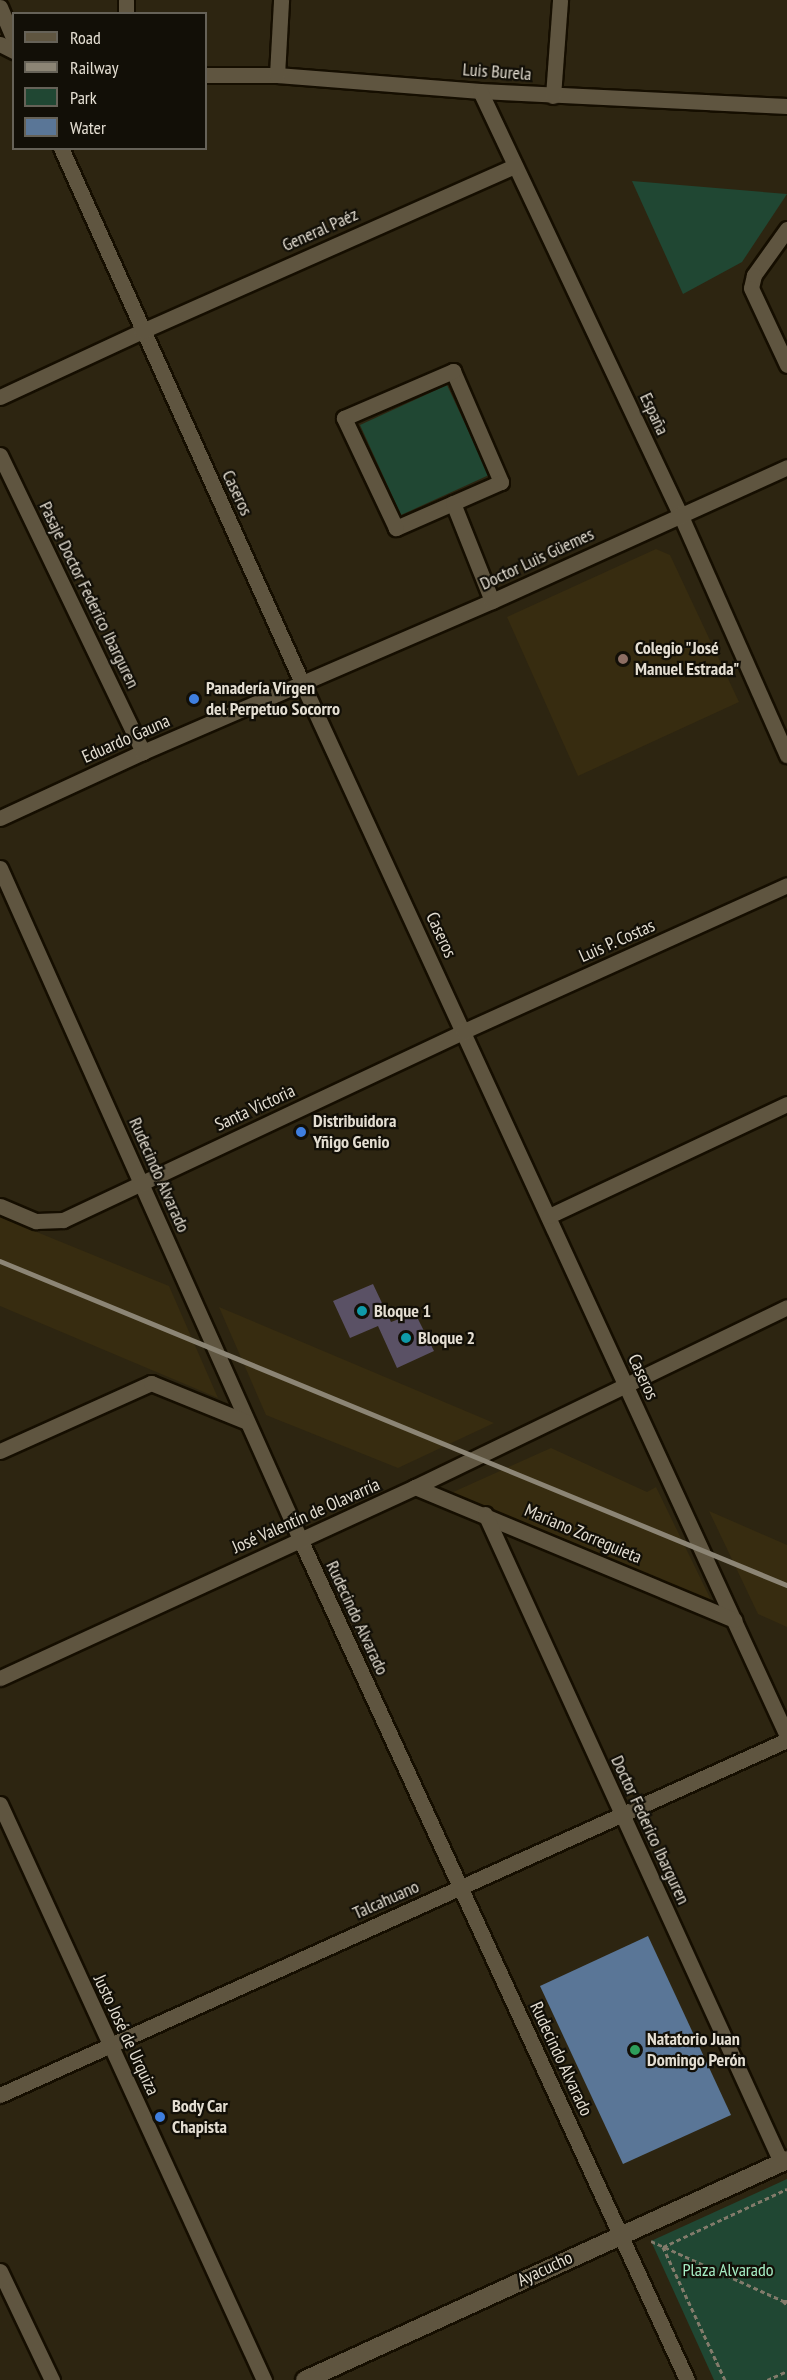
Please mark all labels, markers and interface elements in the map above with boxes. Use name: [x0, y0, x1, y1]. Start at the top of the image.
legend: [12, 12, 207, 150]
text: Road: [70, 26, 101, 49]
text: Railway: [70, 56, 119, 79]
street label: Luis Burela: [462, 59, 532, 85]
text: Park: [70, 86, 97, 109]
text: Water: [70, 116, 106, 139]
street label: General Paéz: [279, 204, 361, 256]
street label: España: [635, 390, 673, 438]
street label: Caseros: [217, 467, 257, 519]
street label: Pasaje Doctor Federico Ibarguren: [34, 498, 144, 692]
street label: Doctor Luis Güemes: [477, 523, 597, 595]
place label: Colegio "José Manuel Estrada": [635, 638, 739, 680]
marker: Colegio "José Manuel Estrada": [616, 652, 630, 666]
place label: Panadería Virgen del Perpetuo Socorro: [206, 678, 340, 720]
marker: Panadería Virgen del Perpetuo Socorro: [187, 692, 201, 706]
street label: Eduardo Gauna: [79, 710, 173, 768]
street label: Caseros: [421, 909, 461, 961]
street label: Luis P. Costas: [575, 914, 659, 968]
street label: Santa Victoria: [211, 1080, 299, 1136]
place label: Distribuidora Yñigo Genio: [313, 1111, 396, 1154]
street label: Rudecindo Alvarado: [124, 1114, 194, 1236]
marker: Distribuidora Yñigo Genio: [294, 1125, 308, 1139]
place label: Bloque 1: [374, 1300, 431, 1322]
marker: Bloque 1: [355, 1304, 369, 1318]
place label: Bloque 2: [418, 1327, 475, 1349]
marker: Bloque 2: [399, 1331, 413, 1345]
street label: Caseros: [623, 1351, 663, 1403]
street label: José Valentín de Olavarría: [229, 1474, 383, 1558]
street label: Mariano Zorreguieta: [521, 1500, 645, 1568]
street label: Rudecindo Alvarado: [321, 1557, 393, 1679]
street label: Doctor Federico Ibarguren: [606, 1752, 694, 1908]
street label: Talcahuano: [350, 1876, 422, 1924]
street label: Justo José de Urquiza: [89, 1971, 163, 2099]
street label: Rudecindo Alvarado: [525, 1998, 597, 2120]
place label: Natatorio Juan Domingo Perón: [647, 2029, 745, 2072]
marker: Natatorio Juan Domingo Perón: [628, 2043, 642, 2057]
place label: Body Car Chapista: [172, 2096, 229, 2138]
marker: Body Car Chapista: [153, 2110, 167, 2124]
street label: Ayacucho: [514, 2247, 576, 2291]
park label: Plaza Alvarado: [682, 2259, 774, 2281]

